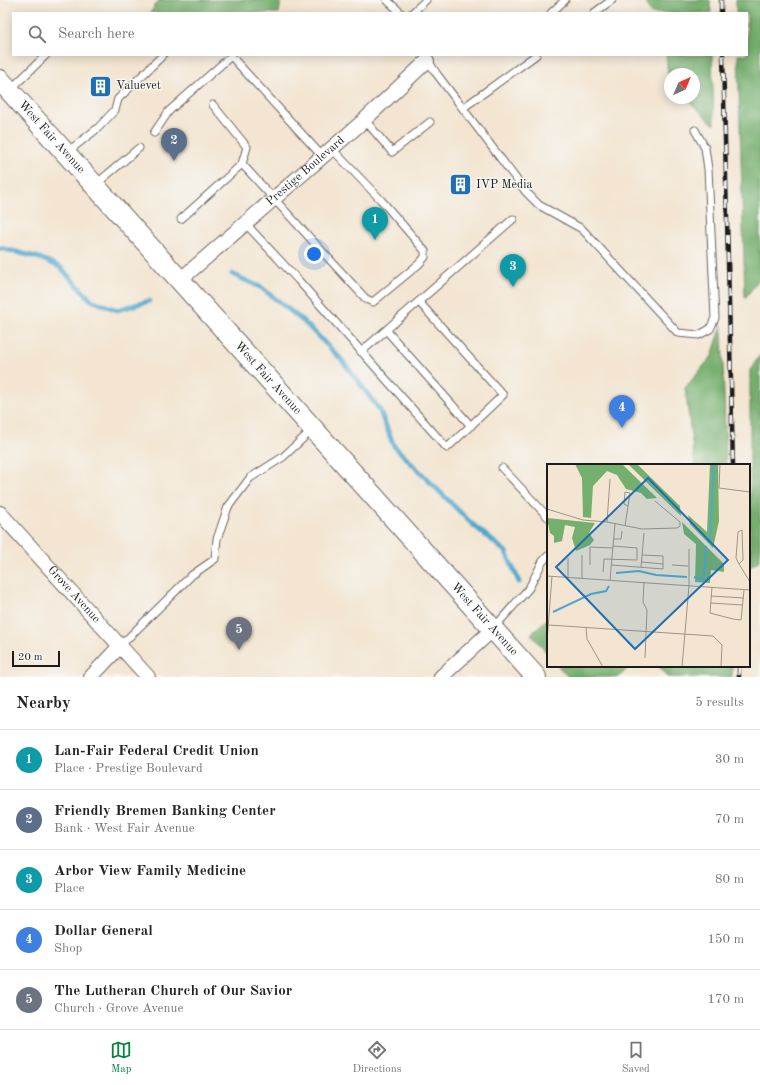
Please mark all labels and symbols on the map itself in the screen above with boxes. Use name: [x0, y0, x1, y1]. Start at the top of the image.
north arrow: [664, 68, 700, 104]
building icon: Valuevet: [87, 73, 113, 99]
place label: Valuevet: [116, 80, 161, 92]
street label: West Fair Avenue: [16, 99, 87, 176]
pin: 2: [161, 128, 187, 161]
street label: Prestige Boulevard: [264, 134, 347, 208]
building icon: IVP Media: [447, 172, 473, 198]
place label: IVP Media: [476, 179, 533, 191]
pin: 1: [362, 207, 388, 240]
your location: [304, 244, 324, 264]
pin: 3: [500, 254, 526, 287]
street label: West Fair Avenue: [232, 340, 304, 417]
pin: 4: [609, 395, 635, 428]
inset map: [547, 464, 750, 667]
street label: Grove Avenue: [45, 564, 103, 626]
street label: West Fair Avenue: [449, 581, 520, 658]
pin: 5: [226, 617, 252, 650]
scale bar: [12, 649, 60, 668]

